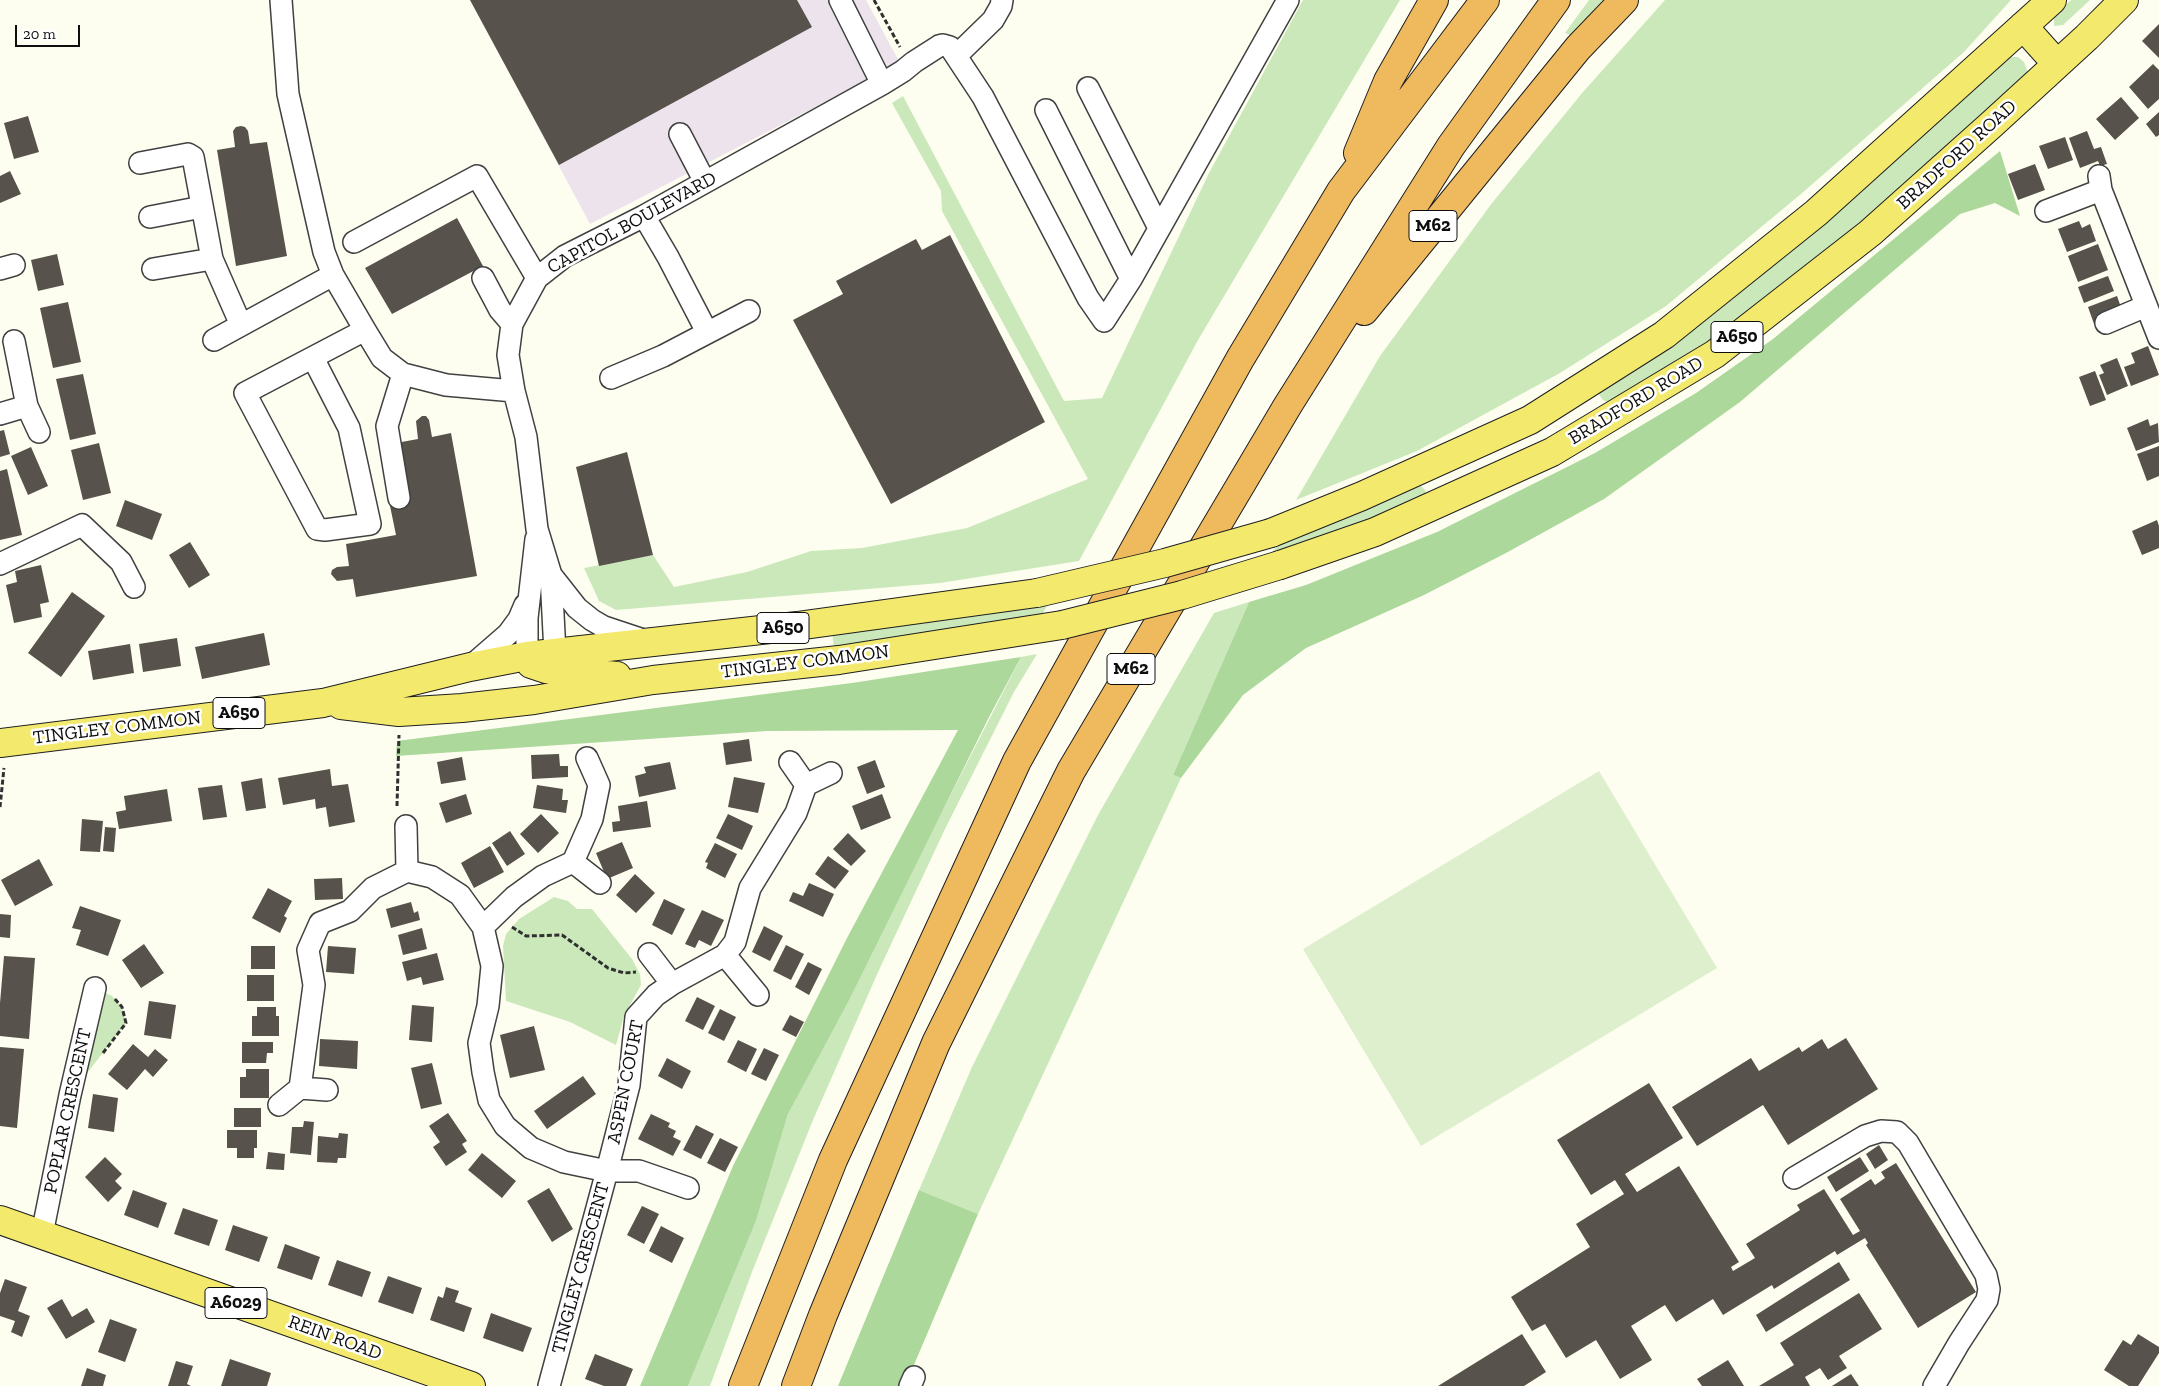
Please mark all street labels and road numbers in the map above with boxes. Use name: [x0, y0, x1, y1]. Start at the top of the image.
street label: BRADFORD ROAD: [1893, 95, 2021, 215]
street label: CAPITOL BOULEVARD: [543, 167, 721, 279]
road number: M62: [1409, 210, 1457, 242]
road number: A650: [1711, 322, 1763, 352]
street label: BRADFORD ROAD: [1565, 352, 1707, 450]
road number: A650: [757, 612, 809, 644]
street label: TINGLEY COMMON: [720, 640, 890, 684]
road number: M62: [1107, 654, 1155, 684]
road number: A650: [213, 698, 265, 728]
street label: TINGLEY COMMON: [32, 706, 202, 750]
street label: ASPEN COURT: [603, 1018, 649, 1146]
street label: POPLAR CRESCENT: [39, 1026, 97, 1196]
street label: TINGLEY CRESCENT: [547, 1180, 615, 1356]
road number: A6029: [205, 1288, 267, 1319]
street label: REIN ROAD: [285, 1311, 385, 1365]

